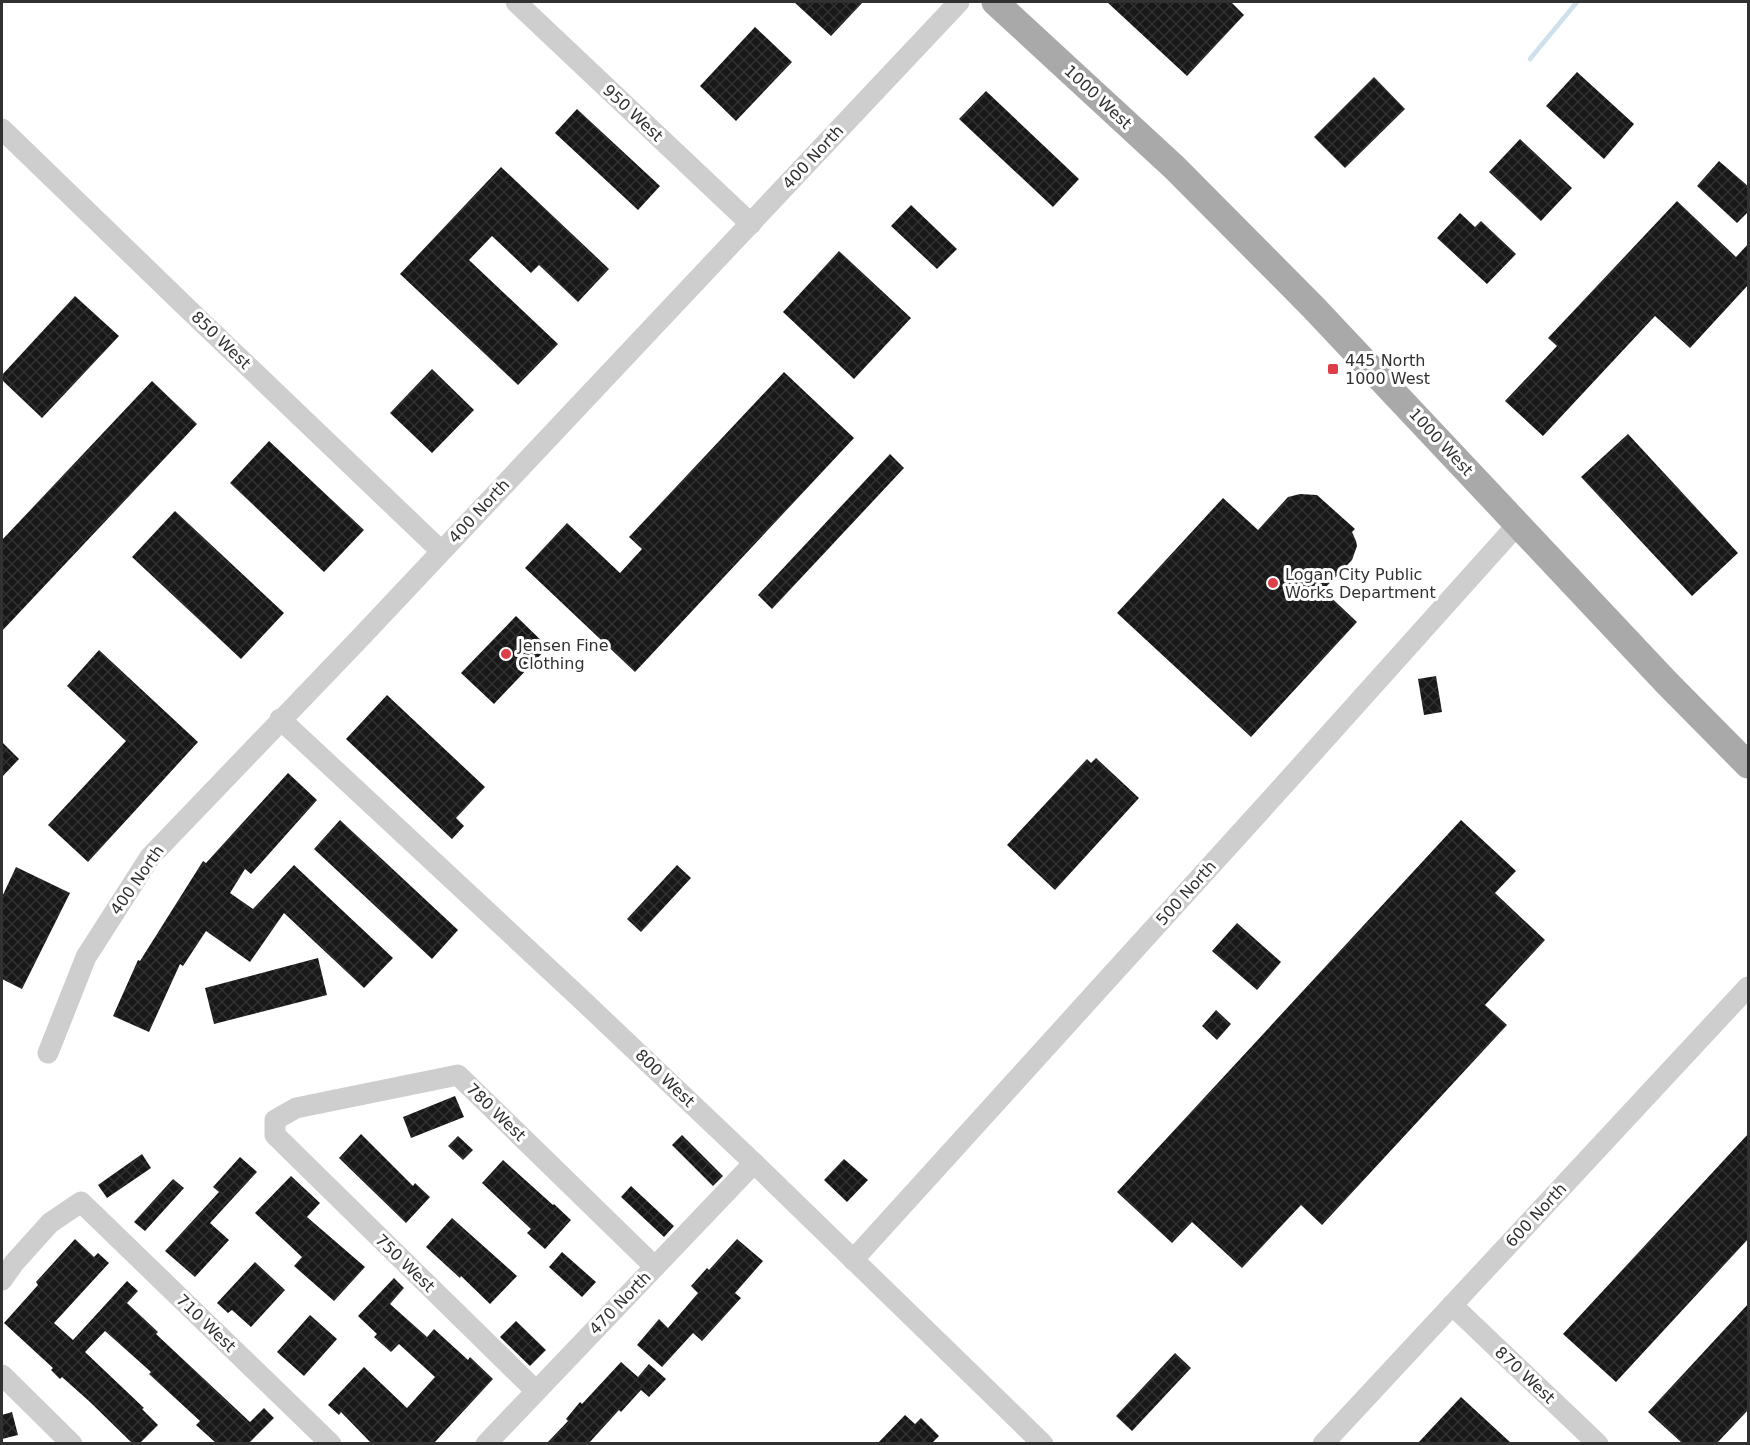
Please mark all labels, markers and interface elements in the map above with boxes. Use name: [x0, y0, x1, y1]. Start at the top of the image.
street label: 1000 West: [1060, 61, 1136, 133]
street label: 950 West: [599, 80, 667, 146]
street label: 400 North: [779, 121, 847, 193]
street label: 850 West: [187, 307, 255, 373]
place label: 445 North 1000 West: [1345, 351, 1430, 388]
marker: 445 North 1000 West: [1326, 362, 1340, 376]
street label: 1000 West: [1405, 404, 1477, 480]
street label: 400 North: [445, 475, 513, 547]
place label: Logan City Public Works Department: [1285, 565, 1436, 602]
marker: Logan City Public Works Department: [1266, 576, 1280, 590]
place label: Jensen Fine Clothing: [517, 636, 609, 673]
marker: Jensen Fine Clothing: [499, 647, 513, 661]
street label: 400 North: [106, 842, 168, 918]
street label: 500 North: [1152, 857, 1220, 929]
street label: 800 West: [631, 1045, 699, 1111]
street label: 780 West: [462, 1079, 530, 1145]
street label: 600 North: [1502, 1179, 1570, 1251]
street label: 750 West: [371, 1230, 439, 1296]
street label: 470 North: [585, 1267, 655, 1339]
street label: 710 West: [172, 1290, 240, 1356]
street label: 870 West: [1491, 1342, 1559, 1408]

